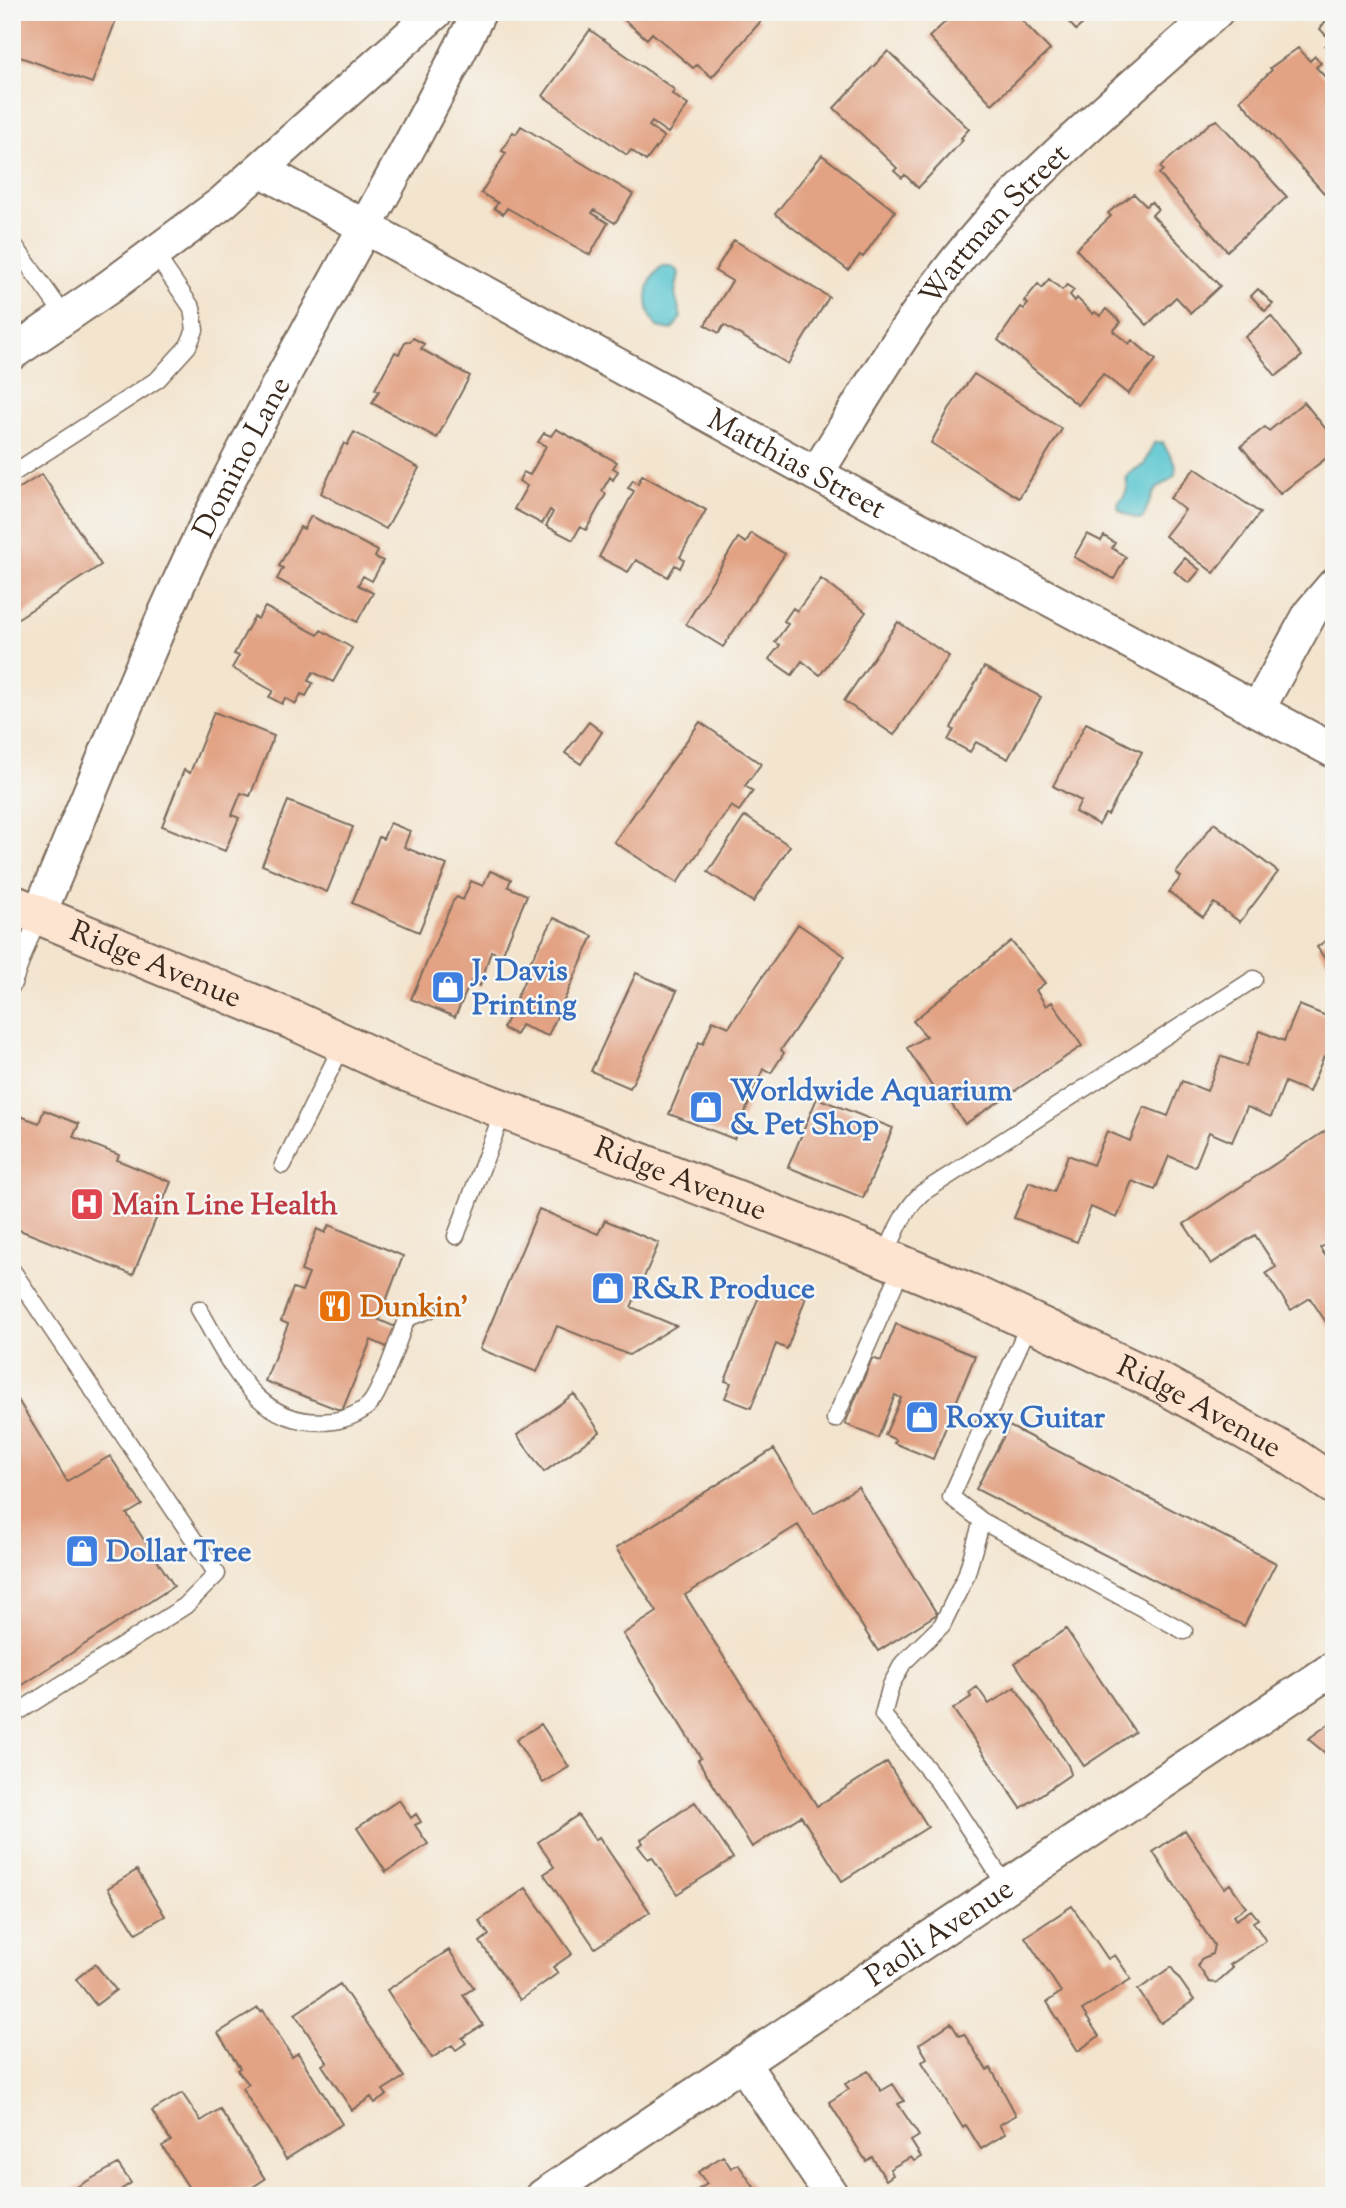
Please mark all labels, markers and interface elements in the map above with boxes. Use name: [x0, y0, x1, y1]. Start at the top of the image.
street label: Wartman Street: [911, 134, 1080, 316]
street label: Domino Lane: [184, 370, 303, 547]
street label: Matthias Street: [699, 399, 893, 531]
street label: Ridge Avenue: [63, 911, 247, 1020]
place label: J. Davis Printing: [470, 951, 577, 1028]
shop icon: J. Davis Printing: [429, 968, 467, 1006]
place label: Worldwide Aquarium & Pet Shop: [730, 1071, 1012, 1148]
shop icon: Worldwide Aquarium & Pet Shop: [687, 1088, 725, 1126]
street label: Ridge Avenue: [587, 1128, 772, 1233]
hospital icon: Main Line Health: [68, 1185, 106, 1223]
place label: Main Line Health: [112, 1185, 338, 1228]
shop icon: R&R Produce: [589, 1269, 627, 1307]
place label: R&R Produce: [632, 1269, 815, 1312]
restaurant icon: Dunkin': [316, 1287, 354, 1325]
place label: Dunkin': [360, 1287, 468, 1330]
street label: Ridge Avenue: [1109, 1346, 1289, 1470]
shop icon: Roxy Guitar: [903, 1398, 941, 1436]
place label: Roxy Guitar: [946, 1398, 1106, 1441]
shop icon: Dollar Tree: [63, 1532, 101, 1570]
place label: Dollar Tree: [106, 1532, 251, 1575]
street label: Paoli Avenue: [858, 1869, 1023, 1999]

